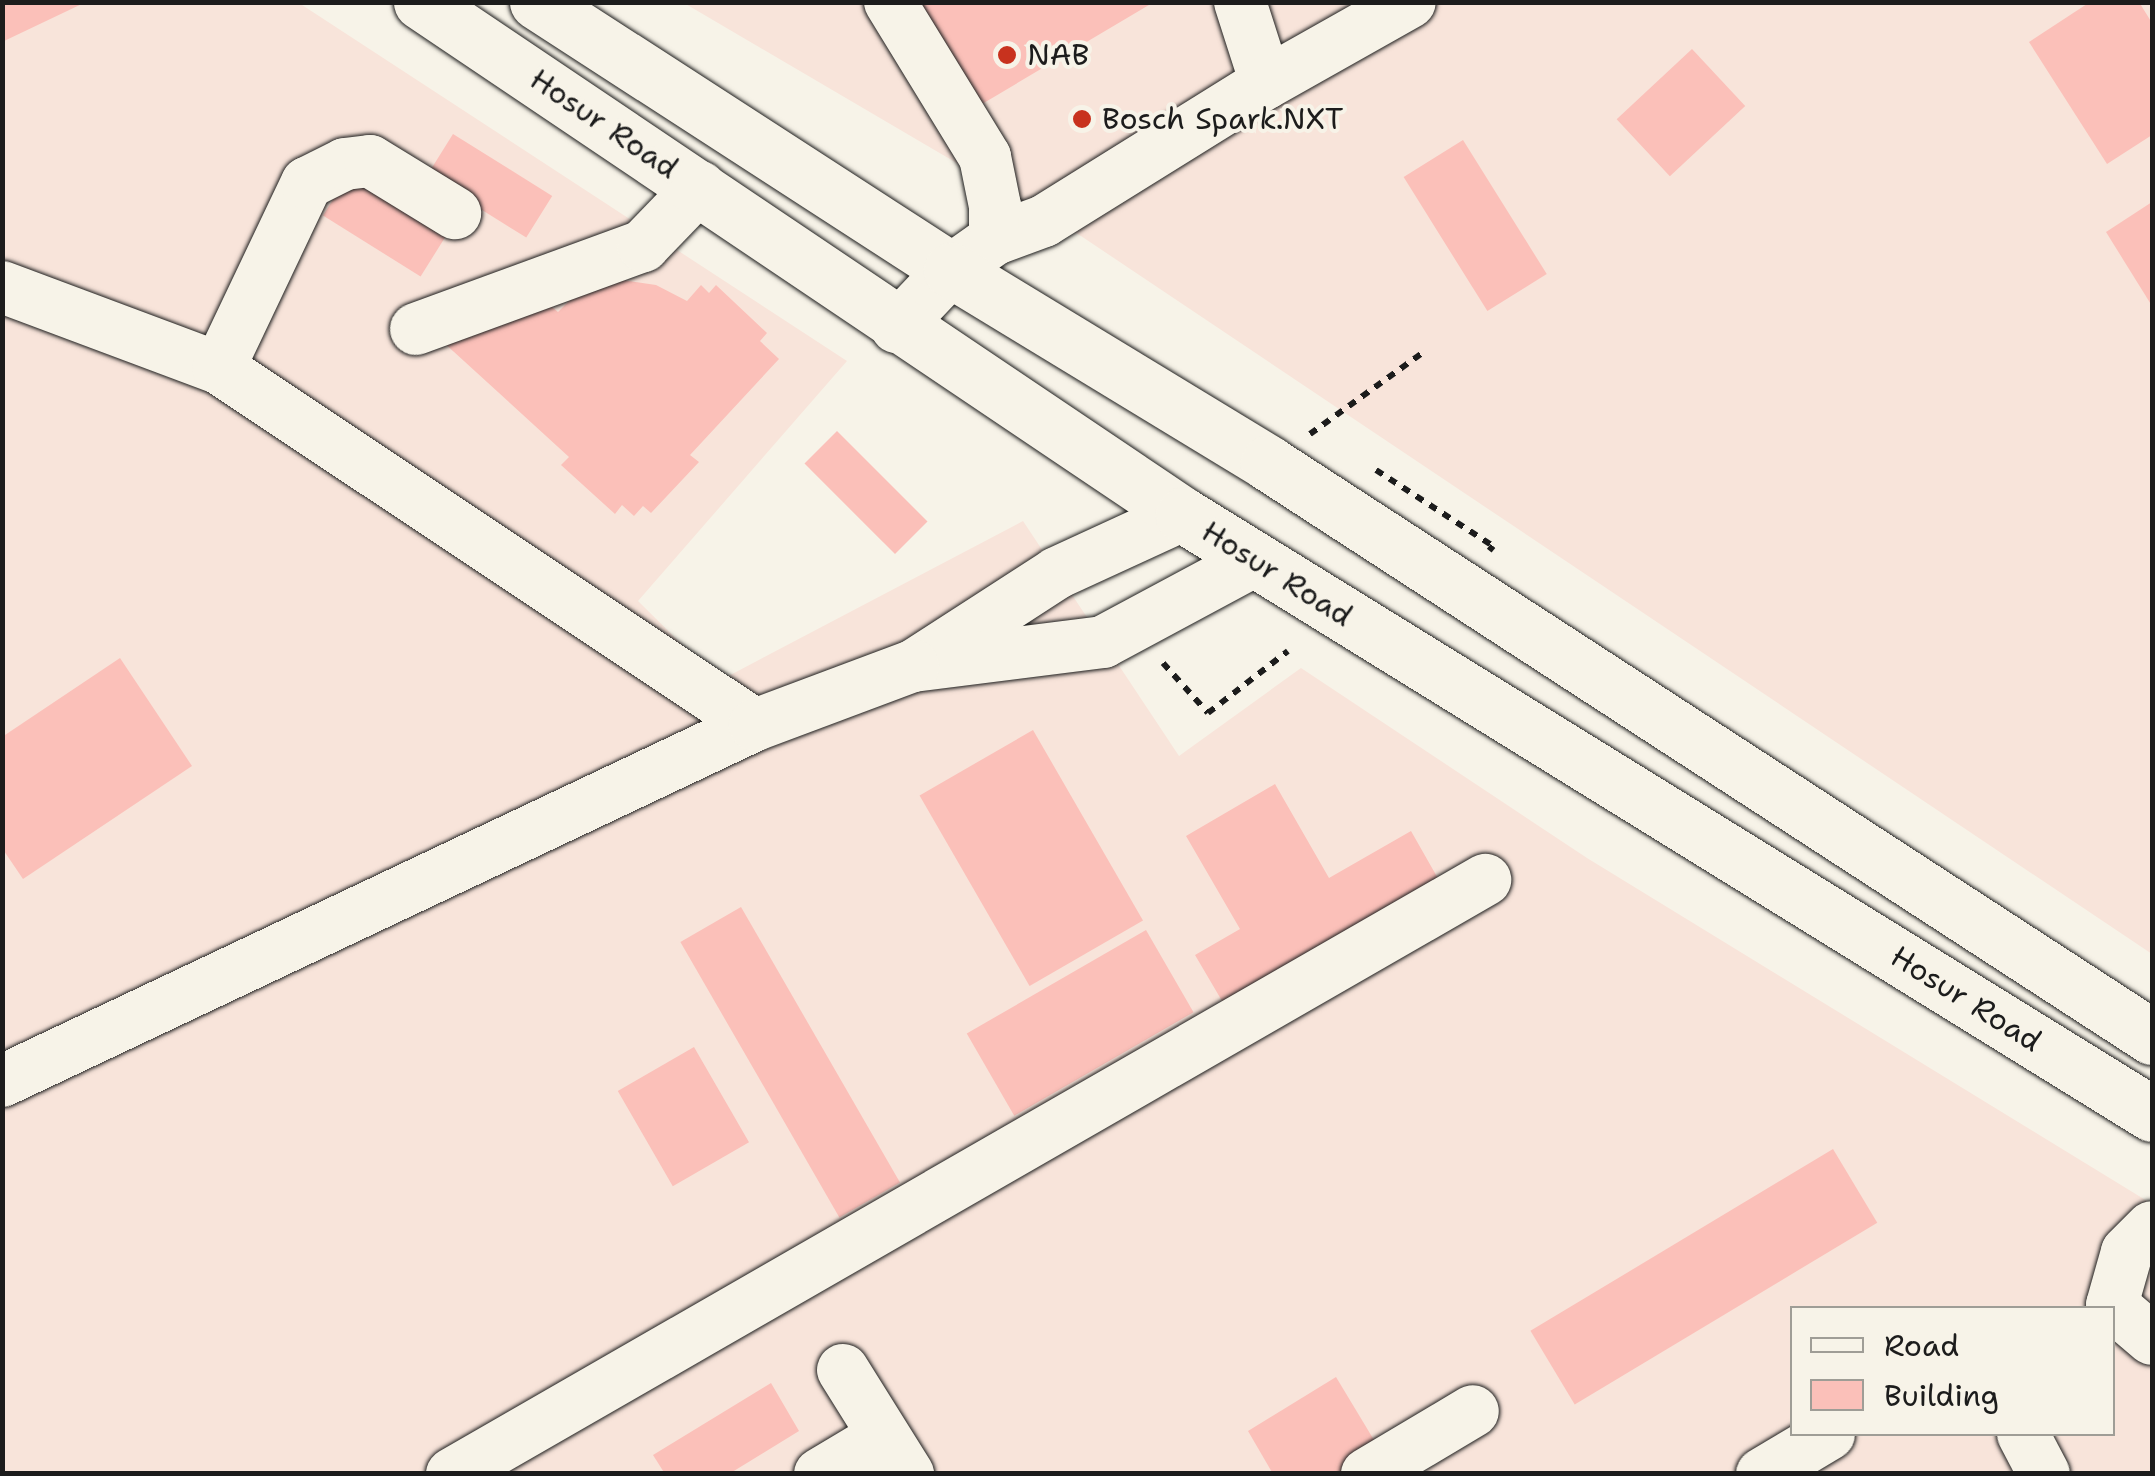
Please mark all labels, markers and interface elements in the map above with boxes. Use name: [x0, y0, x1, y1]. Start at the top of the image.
place label: NAB: [1027, 37, 1089, 73]
marker: NAB: [996, 44, 1018, 66]
street label: Hosur Road: [523, 61, 685, 187]
place label: Bosch Spark.NXT: [1102, 101, 1343, 137]
marker: Bosch Spark.NXT: [1071, 108, 1093, 130]
street label: Hosur Road: [1195, 514, 1359, 634]
street label: Hosur Road: [1884, 939, 2048, 1059]
legend: [1790, 1306, 2115, 1436]
text: Road: [1884, 1325, 1959, 1366]
text: Building: [1884, 1375, 1999, 1416]

